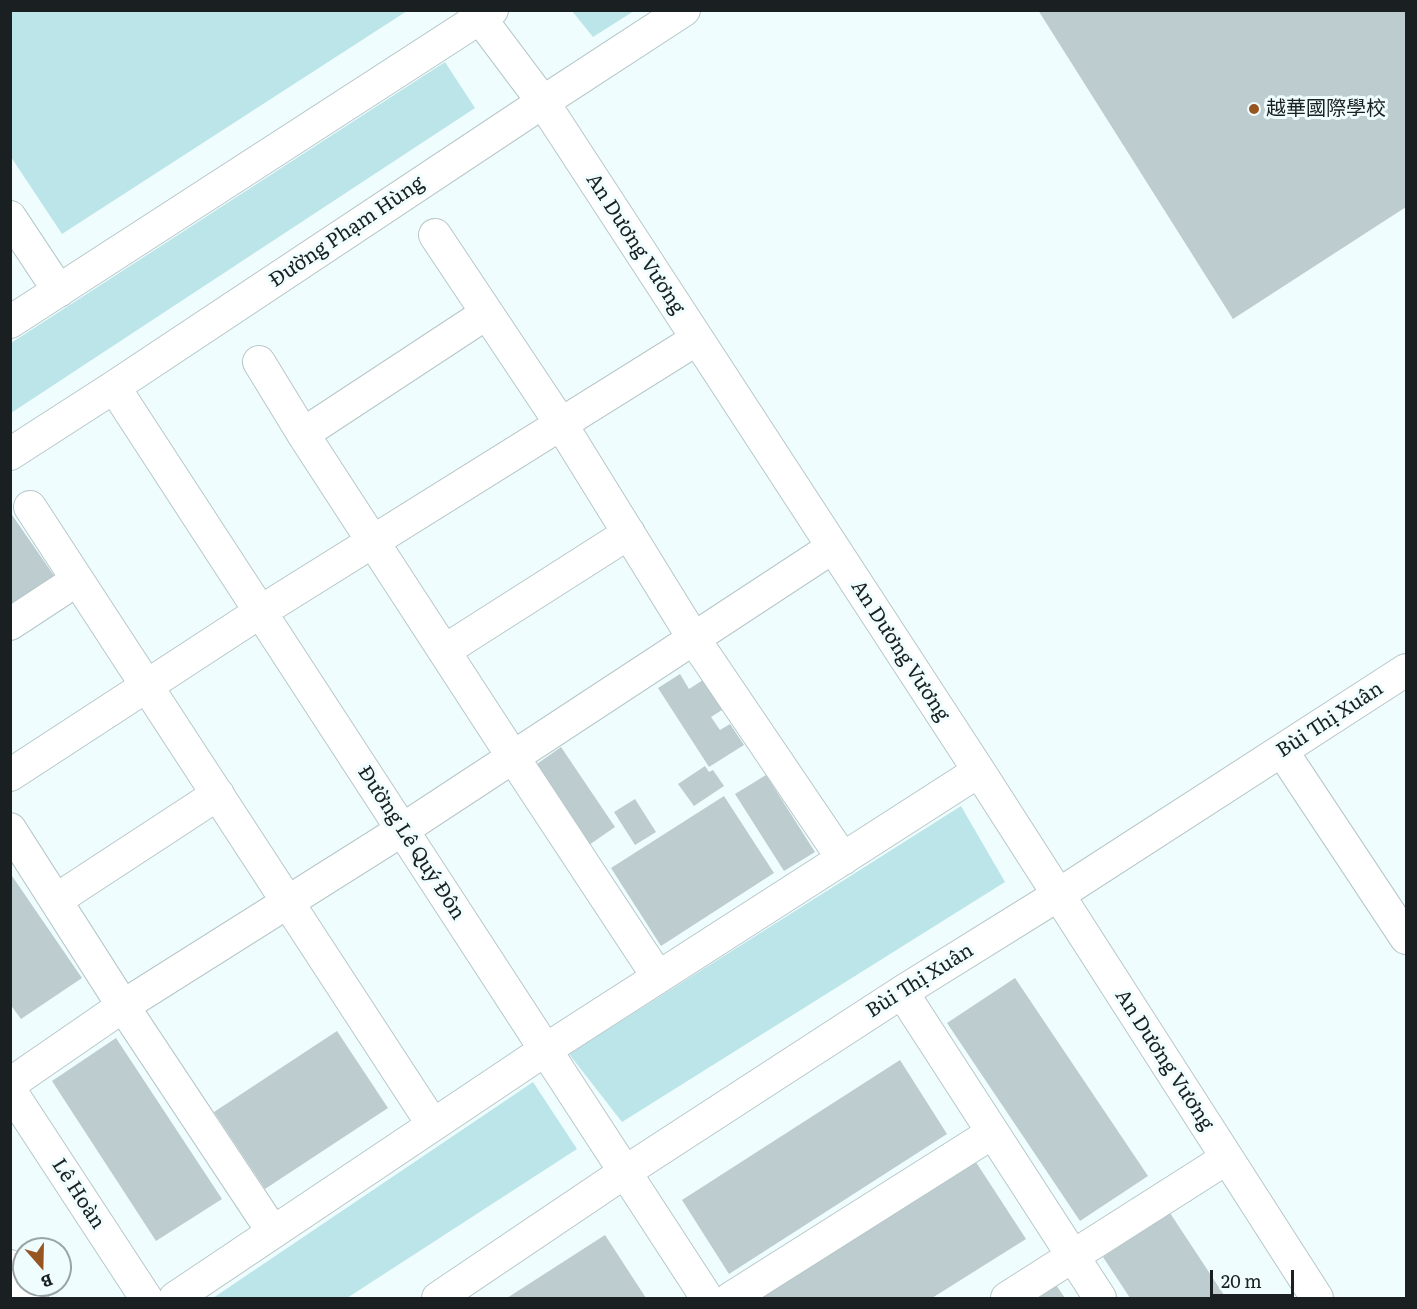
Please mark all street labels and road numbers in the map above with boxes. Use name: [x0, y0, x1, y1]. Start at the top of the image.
street label: An Dương Vương: [580, 169, 690, 319]
street label: Đường Phạm Hùng: [265, 171, 429, 293]
street label: An Dương Vương: [845, 576, 955, 726]
street label: Bùi Thị Xuân: [1272, 677, 1388, 763]
street label: Đường Lê Quý Đôn: [352, 761, 470, 925]
street label: Bùi Thị Xuân: [862, 939, 978, 1023]
street label: An Dương Vương: [1109, 985, 1219, 1135]
street label: Lê Hoàn: [46, 1154, 110, 1234]

